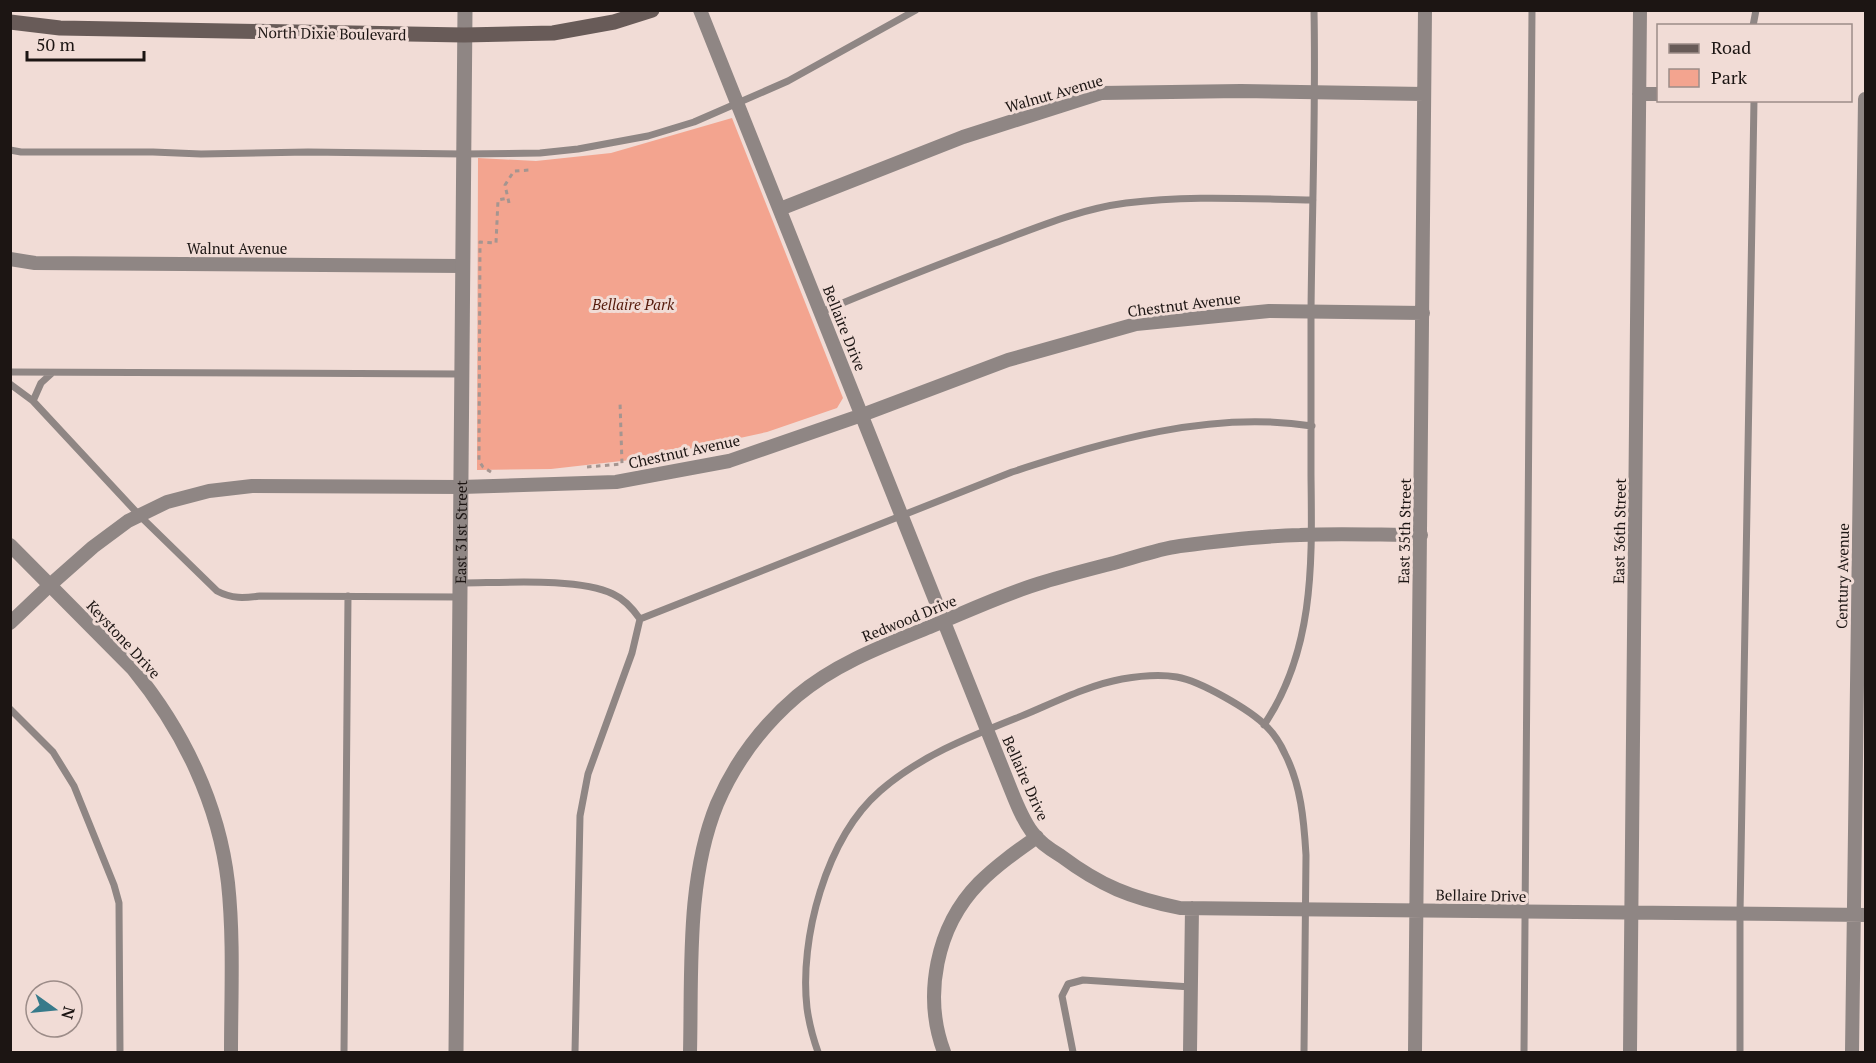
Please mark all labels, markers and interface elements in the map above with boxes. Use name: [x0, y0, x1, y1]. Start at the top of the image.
street label: North Dixie Boulevard: [257, 22, 407, 44]
scale bar: [27, 24, 144, 62]
legend: [1657, 24, 1852, 102]
text: 50 m: [36, 32, 76, 56]
text: Road: [1711, 35, 1751, 59]
text: Park: [1711, 65, 1748, 89]
street label: Walnut Avenue: [1003, 70, 1105, 116]
street label: Walnut Avenue: [187, 238, 287, 258]
street label: Bellaire Drive: [819, 282, 871, 374]
street label: Chestnut Avenue: [1126, 287, 1242, 321]
park label: Bellaire Park: [591, 294, 675, 314]
street label: Chestnut Avenue: [626, 429, 742, 473]
street label: East 35th Street: [1393, 477, 1415, 584]
street label: East 36th Street: [1608, 477, 1630, 584]
street label: East 31st Street: [450, 480, 471, 584]
street label: Century Avenue: [1831, 523, 1853, 629]
street label: Redwood Drive: [859, 590, 959, 646]
street label: Keystone Drive: [83, 596, 165, 682]
street label: Bellaire Drive: [998, 733, 1054, 823]
street label: Bellaire Drive: [1436, 884, 1526, 906]
north arrow: [24, 979, 84, 1039]
text: N: [56, 1004, 81, 1022]

